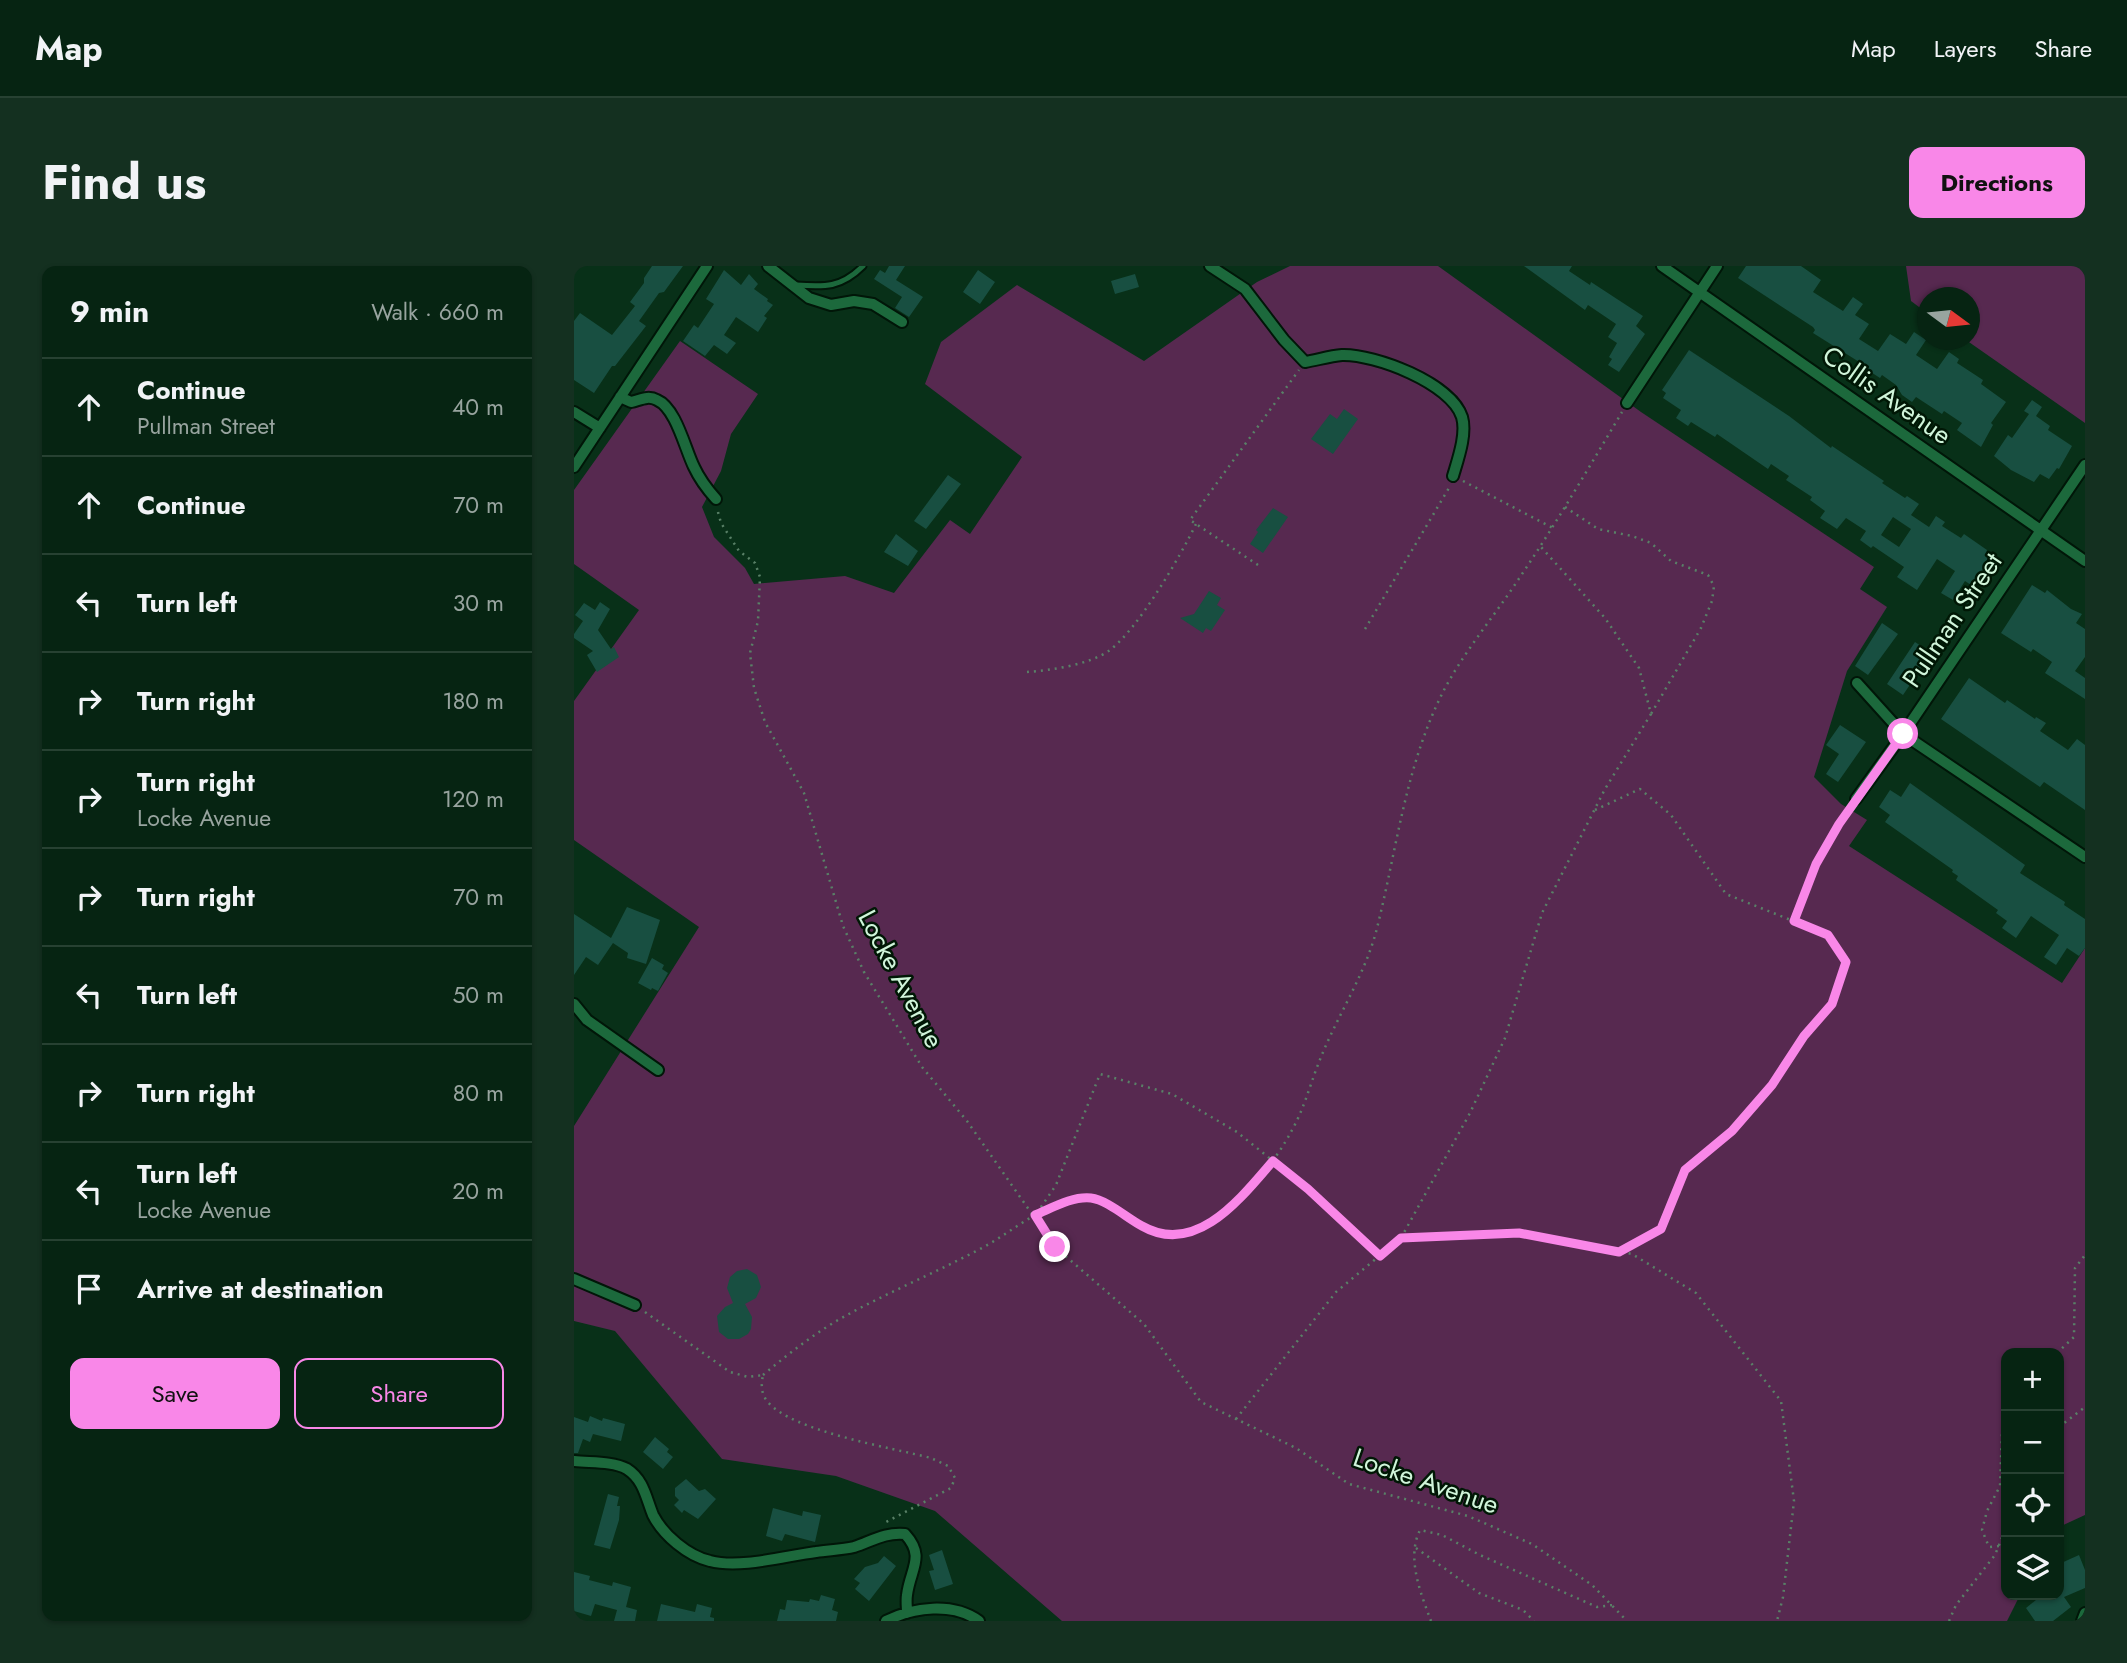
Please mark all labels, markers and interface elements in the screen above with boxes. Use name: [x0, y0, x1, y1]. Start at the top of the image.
text: Map: [35, 25, 103, 72]
text: Map: [1851, 31, 1896, 66]
text: Layers: [1934, 31, 1996, 66]
text: Share: [2034, 31, 2092, 66]
text: Find us: [42, 147, 206, 217]
button: Directions: [1909, 147, 2085, 218]
north arrow: [1917, 287, 1980, 350]
text: 9 min: [70, 290, 149, 333]
text: Walk · 660 m: [371, 295, 504, 329]
street label: Collis Avenue: [1815, 336, 1959, 454]
text: Continue: [137, 371, 246, 409]
icon: ahead: [70, 388, 108, 426]
text: 40 m: [452, 390, 504, 424]
text: Pullman Street: [137, 409, 275, 443]
icon: ahead: [70, 486, 108, 524]
text: Continue: [137, 486, 246, 524]
text: 70 m: [453, 488, 504, 522]
street label: Pullman Street: [1893, 544, 2012, 695]
icon: left: [70, 584, 108, 622]
text: Turn left: [137, 584, 237, 622]
text: 30 m: [453, 586, 504, 620]
icon: right: [70, 682, 108, 720]
text: Turn right: [137, 682, 255, 720]
text: 180 m: [442, 684, 504, 718]
route start: [1887, 718, 1918, 749]
text: Turn right: [137, 763, 255, 801]
icon: right: [70, 780, 108, 818]
text: 120 m: [442, 782, 504, 816]
text: Locke Avenue: [137, 801, 271, 835]
icon: right: [70, 878, 108, 916]
text: Turn right: [137, 878, 255, 916]
text: 70 m: [453, 880, 504, 914]
street label: Locke Avenue: [849, 903, 953, 1055]
icon: left: [70, 976, 108, 1014]
text: Turn left: [137, 976, 237, 1014]
text: 50 m: [452, 978, 504, 1012]
icon: right: [70, 1074, 108, 1112]
text: Turn right: [137, 1074, 255, 1112]
text: 80 m: [453, 1076, 504, 1110]
text: Turn left: [137, 1155, 237, 1193]
icon: left: [70, 1172, 108, 1210]
text: 20 m: [452, 1174, 504, 1208]
text: Locke Avenue: [137, 1193, 271, 1227]
route end: [1039, 1231, 1070, 1262]
icon: arrive: [70, 1270, 108, 1308]
text: Arrive at destination: [137, 1270, 384, 1308]
map controls: [2001, 1348, 2064, 1600]
button: +: [2001, 1348, 2064, 1411]
button: Save: [70, 1358, 280, 1429]
button: Share: [294, 1358, 504, 1429]
button: −: [2001, 1411, 2064, 1474]
street label: Locke Avenue: [1348, 1438, 1504, 1524]
button: locate: [2001, 1474, 2064, 1537]
button: layers: [2001, 1537, 2064, 1600]

